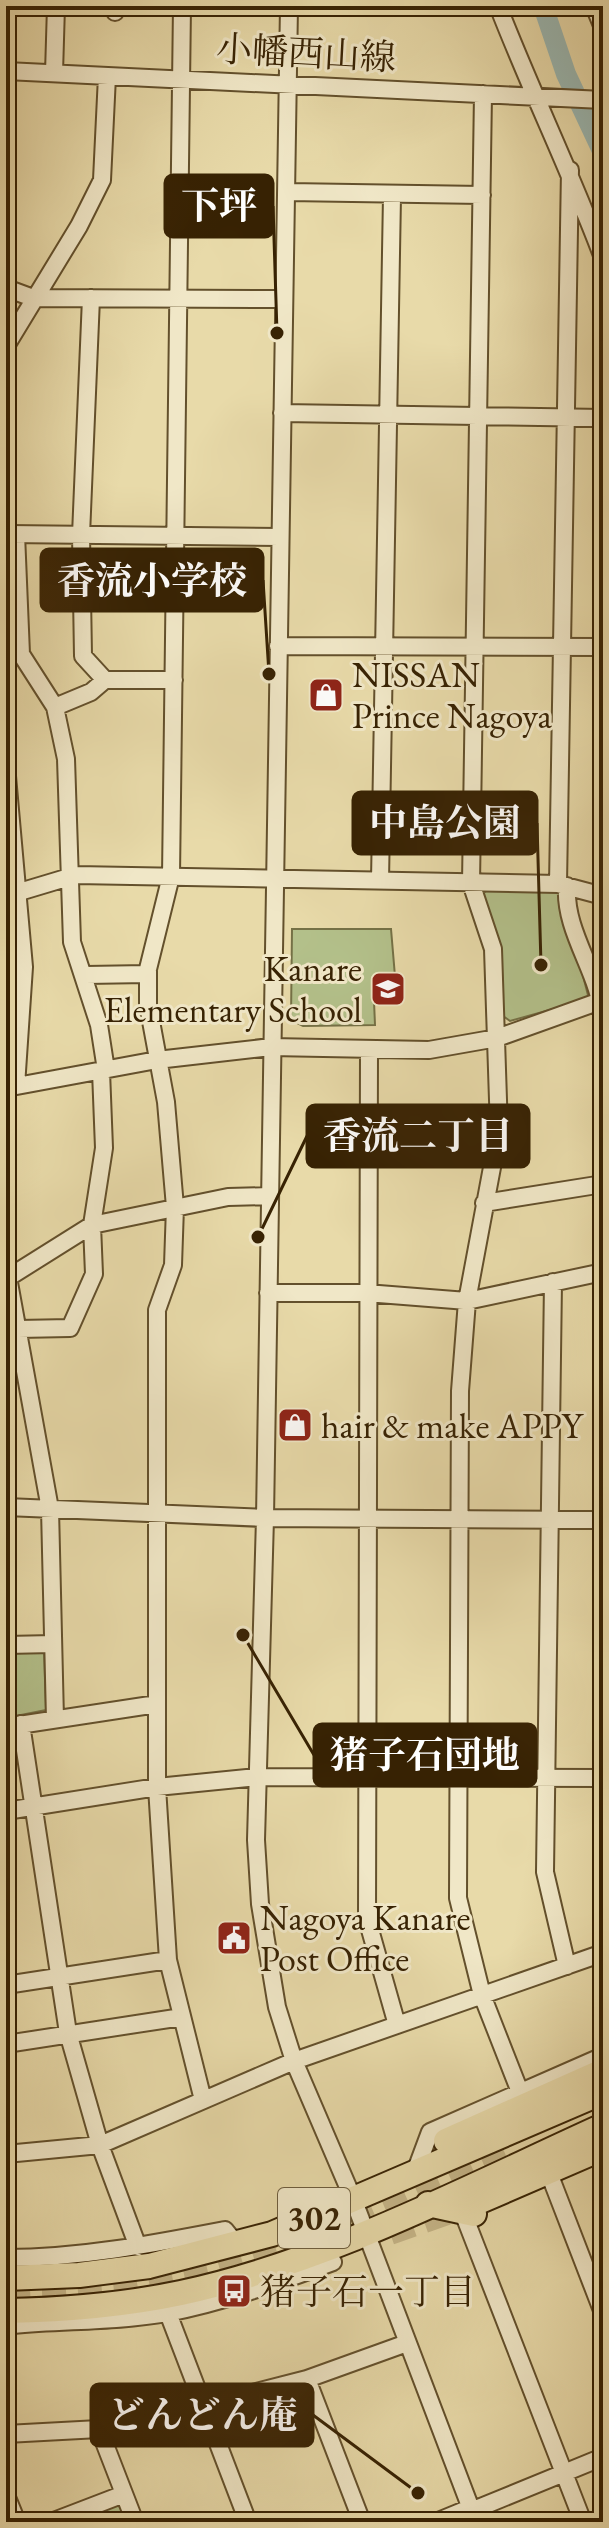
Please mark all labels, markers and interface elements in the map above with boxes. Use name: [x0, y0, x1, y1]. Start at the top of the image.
street label: 小幡西山線: [215, 25, 397, 81]
callout: 下坪: [165, 175, 273, 237]
text: 下坪: [181, 181, 257, 230]
callout: 香流小学校: [41, 549, 263, 611]
text: 香流小学校: [57, 556, 247, 605]
place label: NISSAN Prince Nagoya: [352, 651, 553, 739]
shop icon: NISSAN Prince Nagoya: [307, 676, 345, 714]
callout: 中島公園: [353, 792, 537, 854]
text: 中島公園: [369, 798, 521, 847]
place label: Kanare Elementary School: [104, 945, 362, 1033]
school or university icon: Kanare Elementary School: [369, 970, 407, 1008]
callout: 香流二丁目: [307, 1105, 529, 1167]
text: 香流二丁目: [323, 1111, 513, 1160]
place label: hair & make APPY: [321, 1402, 585, 1449]
shop icon: hair & make APPY: [276, 1406, 314, 1444]
callout: 猪子石団地: [314, 1724, 536, 1786]
text: 猪子石団地: [330, 1730, 520, 1779]
place label: Nagoya Kanare Post Office: [260, 1894, 471, 1982]
public building icon: Nagoya Kanare Post Office: [215, 1919, 253, 1957]
road number: 302: [278, 2188, 350, 2248]
place label: 猪子石一丁目: [260, 2268, 476, 2315]
bus stop icon: 猪子石一丁目: [215, 2272, 253, 2310]
callout: どんどん庵: [91, 2384, 313, 2446]
text: どんどん庵: [107, 2390, 297, 2439]

